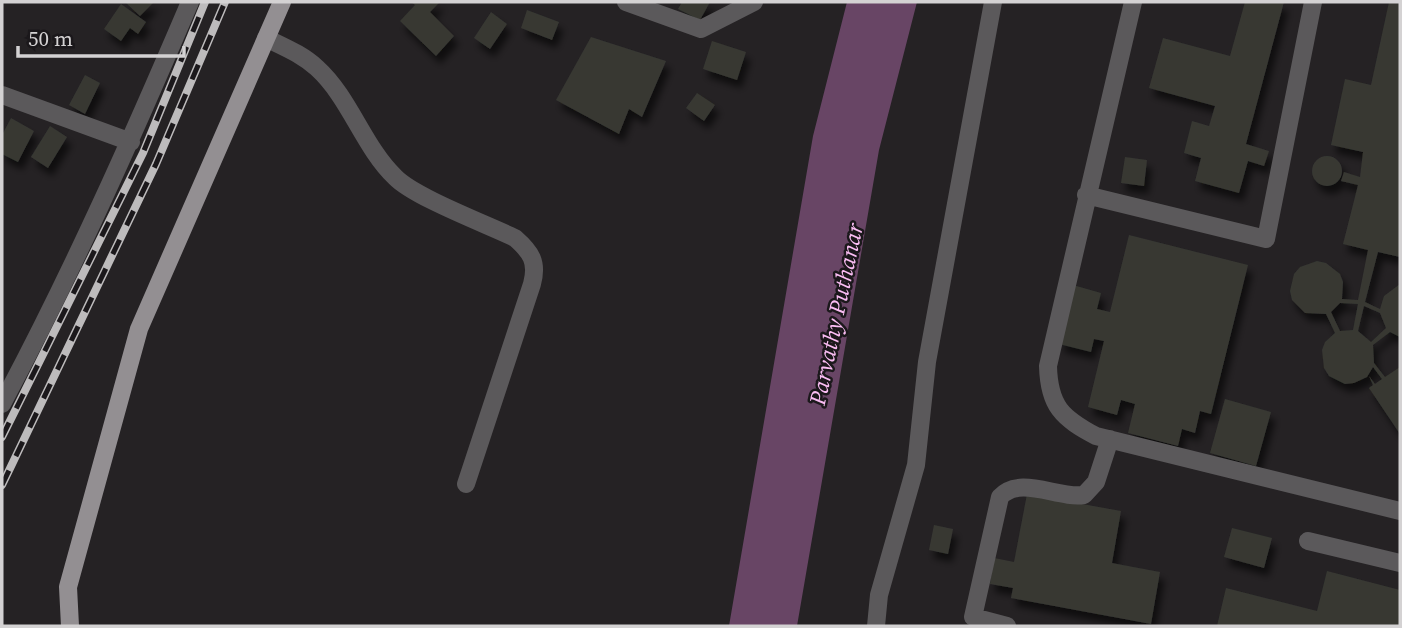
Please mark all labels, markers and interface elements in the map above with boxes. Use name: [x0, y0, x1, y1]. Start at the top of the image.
scale bar: [18, 14, 184, 58]
text: 50 m: [28, 24, 73, 53]
water label: Parvathy Puthanar: [801, 219, 871, 409]

